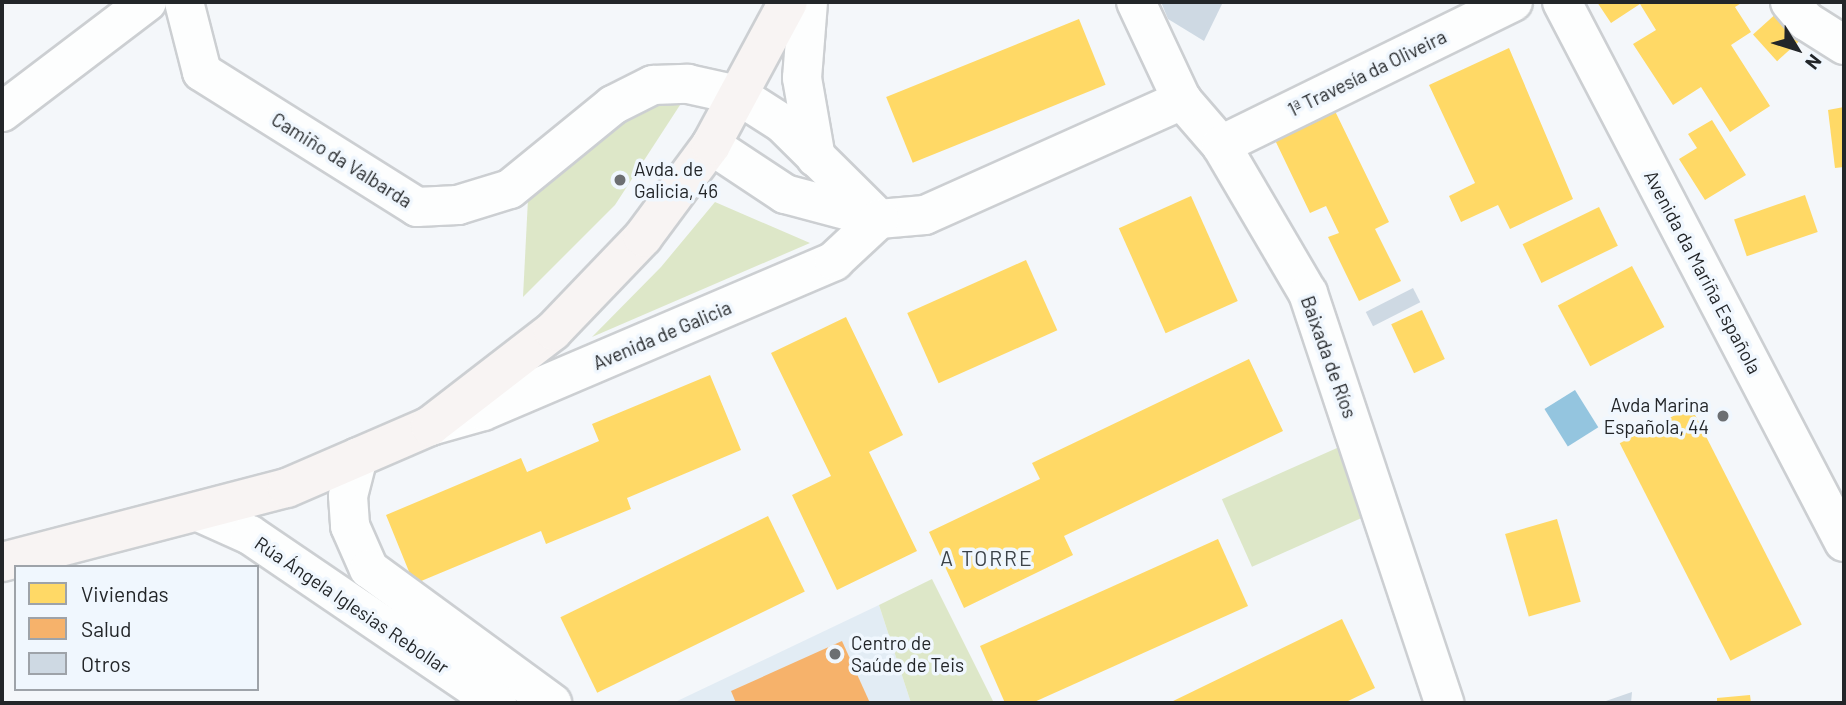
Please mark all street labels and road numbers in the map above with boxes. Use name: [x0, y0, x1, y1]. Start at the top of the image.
street label: 1ª Travesía da Oliveira: [1284, 25, 1450, 121]
street label: Camiño da Valbarda: [268, 108, 416, 212]
street label: Avenida da Mariña Española: [1640, 166, 1766, 378]
street label: Baixada de Ríos: [1296, 293, 1362, 421]
street label: Avenida de Galicia: [589, 296, 735, 374]
street label: Rúa Ángela Iglesias Rebollar: [251, 532, 453, 678]

